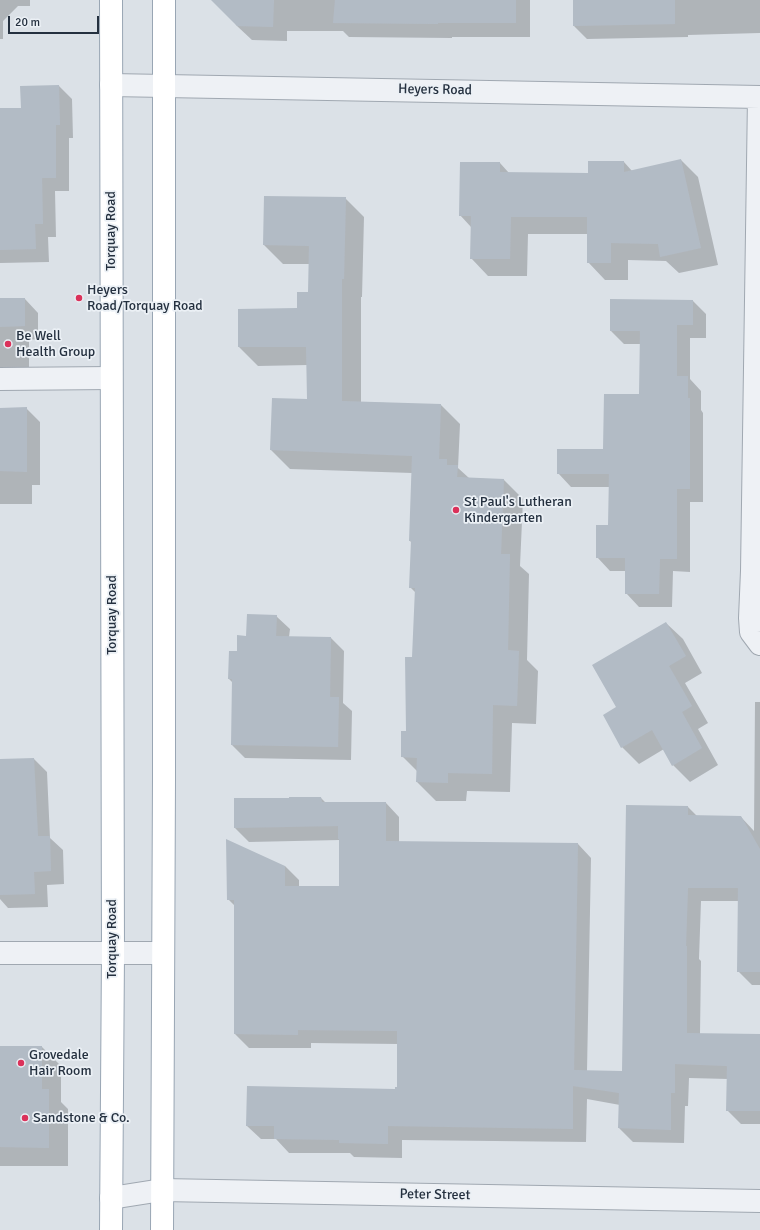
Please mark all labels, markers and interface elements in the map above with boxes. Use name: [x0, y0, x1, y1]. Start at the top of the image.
scale bar: [10, 8, 101, 34]
text: 20 m: [15, 15, 40, 30]
street label: Heyers Road: [398, 81, 472, 99]
street label: Torquay Road: [103, 191, 119, 271]
place label: Heyers Road/Torquay Road: [87, 282, 203, 314]
marker: Heyers Road/Torquay Road: [74, 293, 84, 303]
place label: Be Well Health Group: [16, 328, 95, 360]
marker: Be Well Health Group: [3, 339, 13, 349]
place label: St Paul's Lutheran Kindergarten: [464, 494, 572, 526]
marker: St Paul's Lutheran Kindergarten: [451, 505, 461, 515]
street label: Torquay Road: [104, 575, 120, 655]
street label: Torquay Road: [104, 899, 120, 979]
place label: Grovedale Hair Room: [29, 1047, 92, 1080]
marker: Grovedale Hair Room: [16, 1058, 26, 1068]
place label: Sandstone & Co.: [33, 1110, 130, 1126]
marker: Sandstone & Co.: [20, 1113, 30, 1123]
street label: Peter Street: [399, 1186, 471, 1204]

